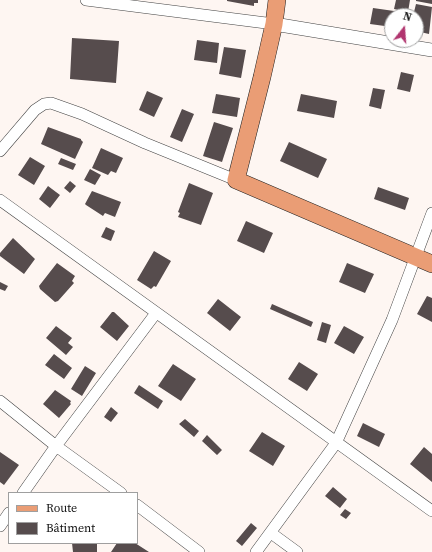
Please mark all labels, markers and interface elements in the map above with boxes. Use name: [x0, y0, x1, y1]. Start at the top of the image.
north arrow: [384, 8, 424, 48]
text: N: [401, 9, 413, 25]
legend: [8, 492, 138, 544]
text: Route: [46, 500, 77, 516]
text: Bâtiment: [46, 520, 95, 536]

